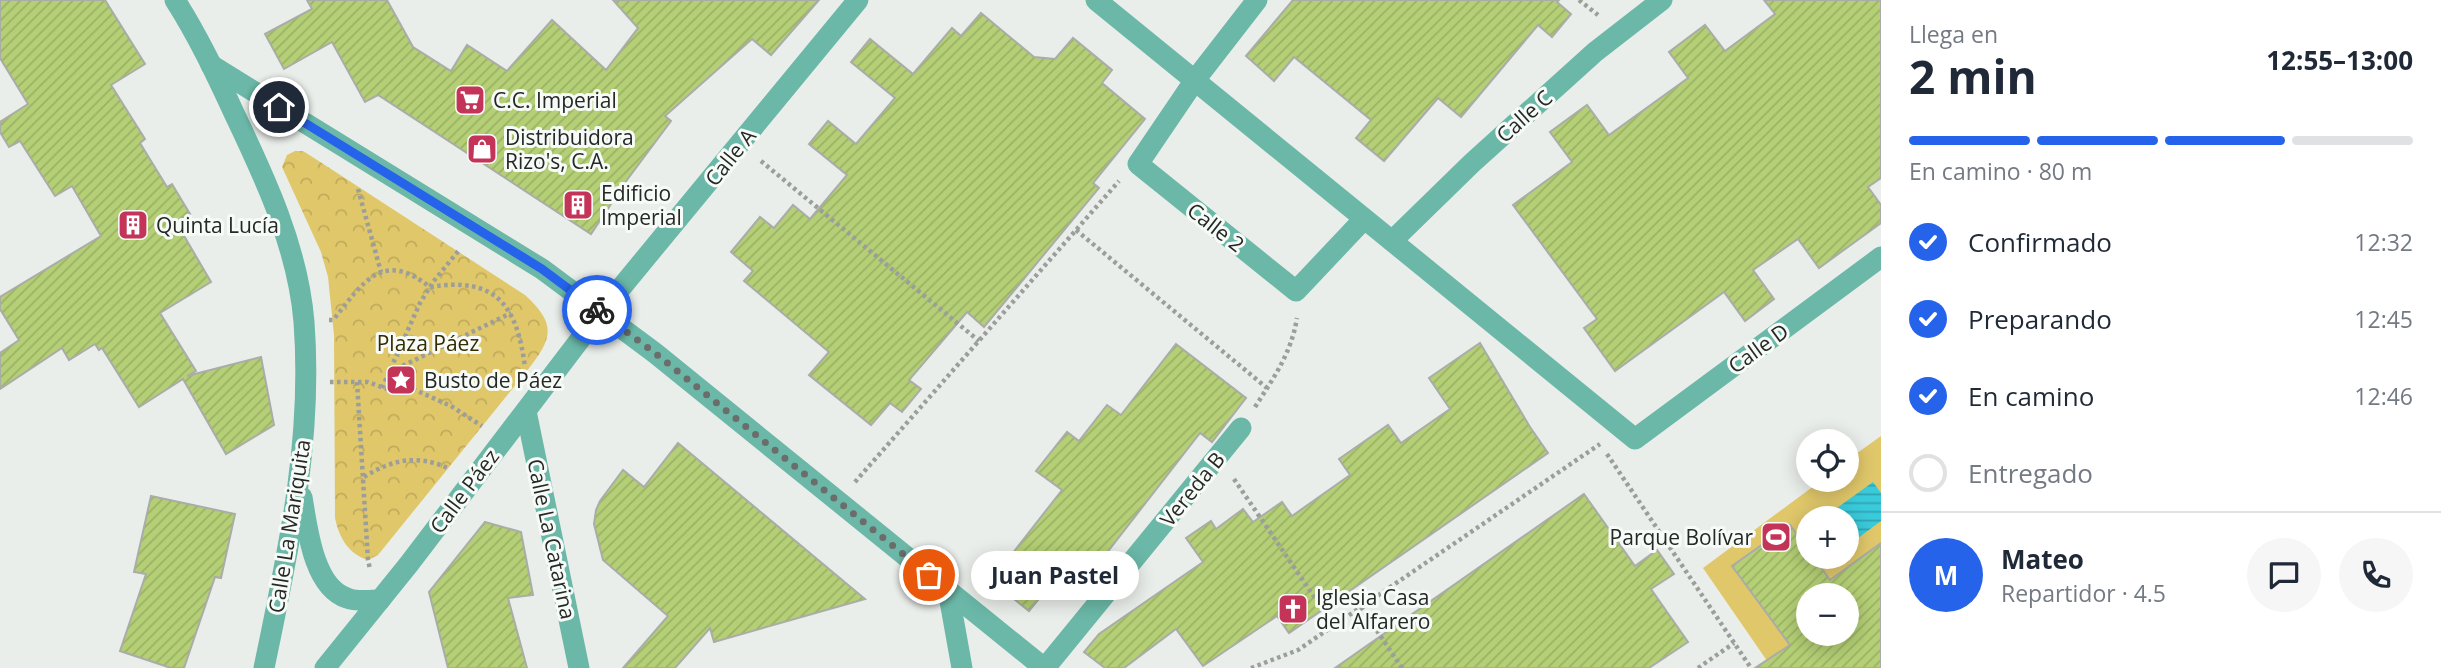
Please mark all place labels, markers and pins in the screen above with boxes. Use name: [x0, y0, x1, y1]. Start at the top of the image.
pin: [249, 77, 309, 137]
supermarket icon: C.C. Imperial: [453, 83, 487, 117]
place label: C.C. Imperial: [493, 86, 617, 114]
place label: Distribuidora Rizo's, C.A.: [505, 123, 634, 175]
shop icon: Distribuidora Rizo's, C.A.: [465, 132, 499, 166]
place label: Edificio Imperial: [601, 179, 682, 231]
building icon: Edificio Imperial: [561, 188, 595, 222]
building icon: Quinta Lucía: [116, 208, 150, 242]
place label: Quinta Lucía: [156, 211, 279, 239]
place icon: Busto de Páez: [384, 363, 418, 397]
place label: Busto de Páez: [424, 366, 562, 394]
sports icon: Parque Bolívar: [1759, 520, 1793, 554]
place label: Parque Bolívar: [1610, 523, 1753, 551]
pin: [899, 545, 959, 605]
callout: Juan Pastel: [971, 550, 1139, 600]
place label: Iglesia Casa del Alfarero: [1316, 583, 1430, 635]
church icon: Iglesia Casa del Alfarero: [1276, 592, 1310, 626]

